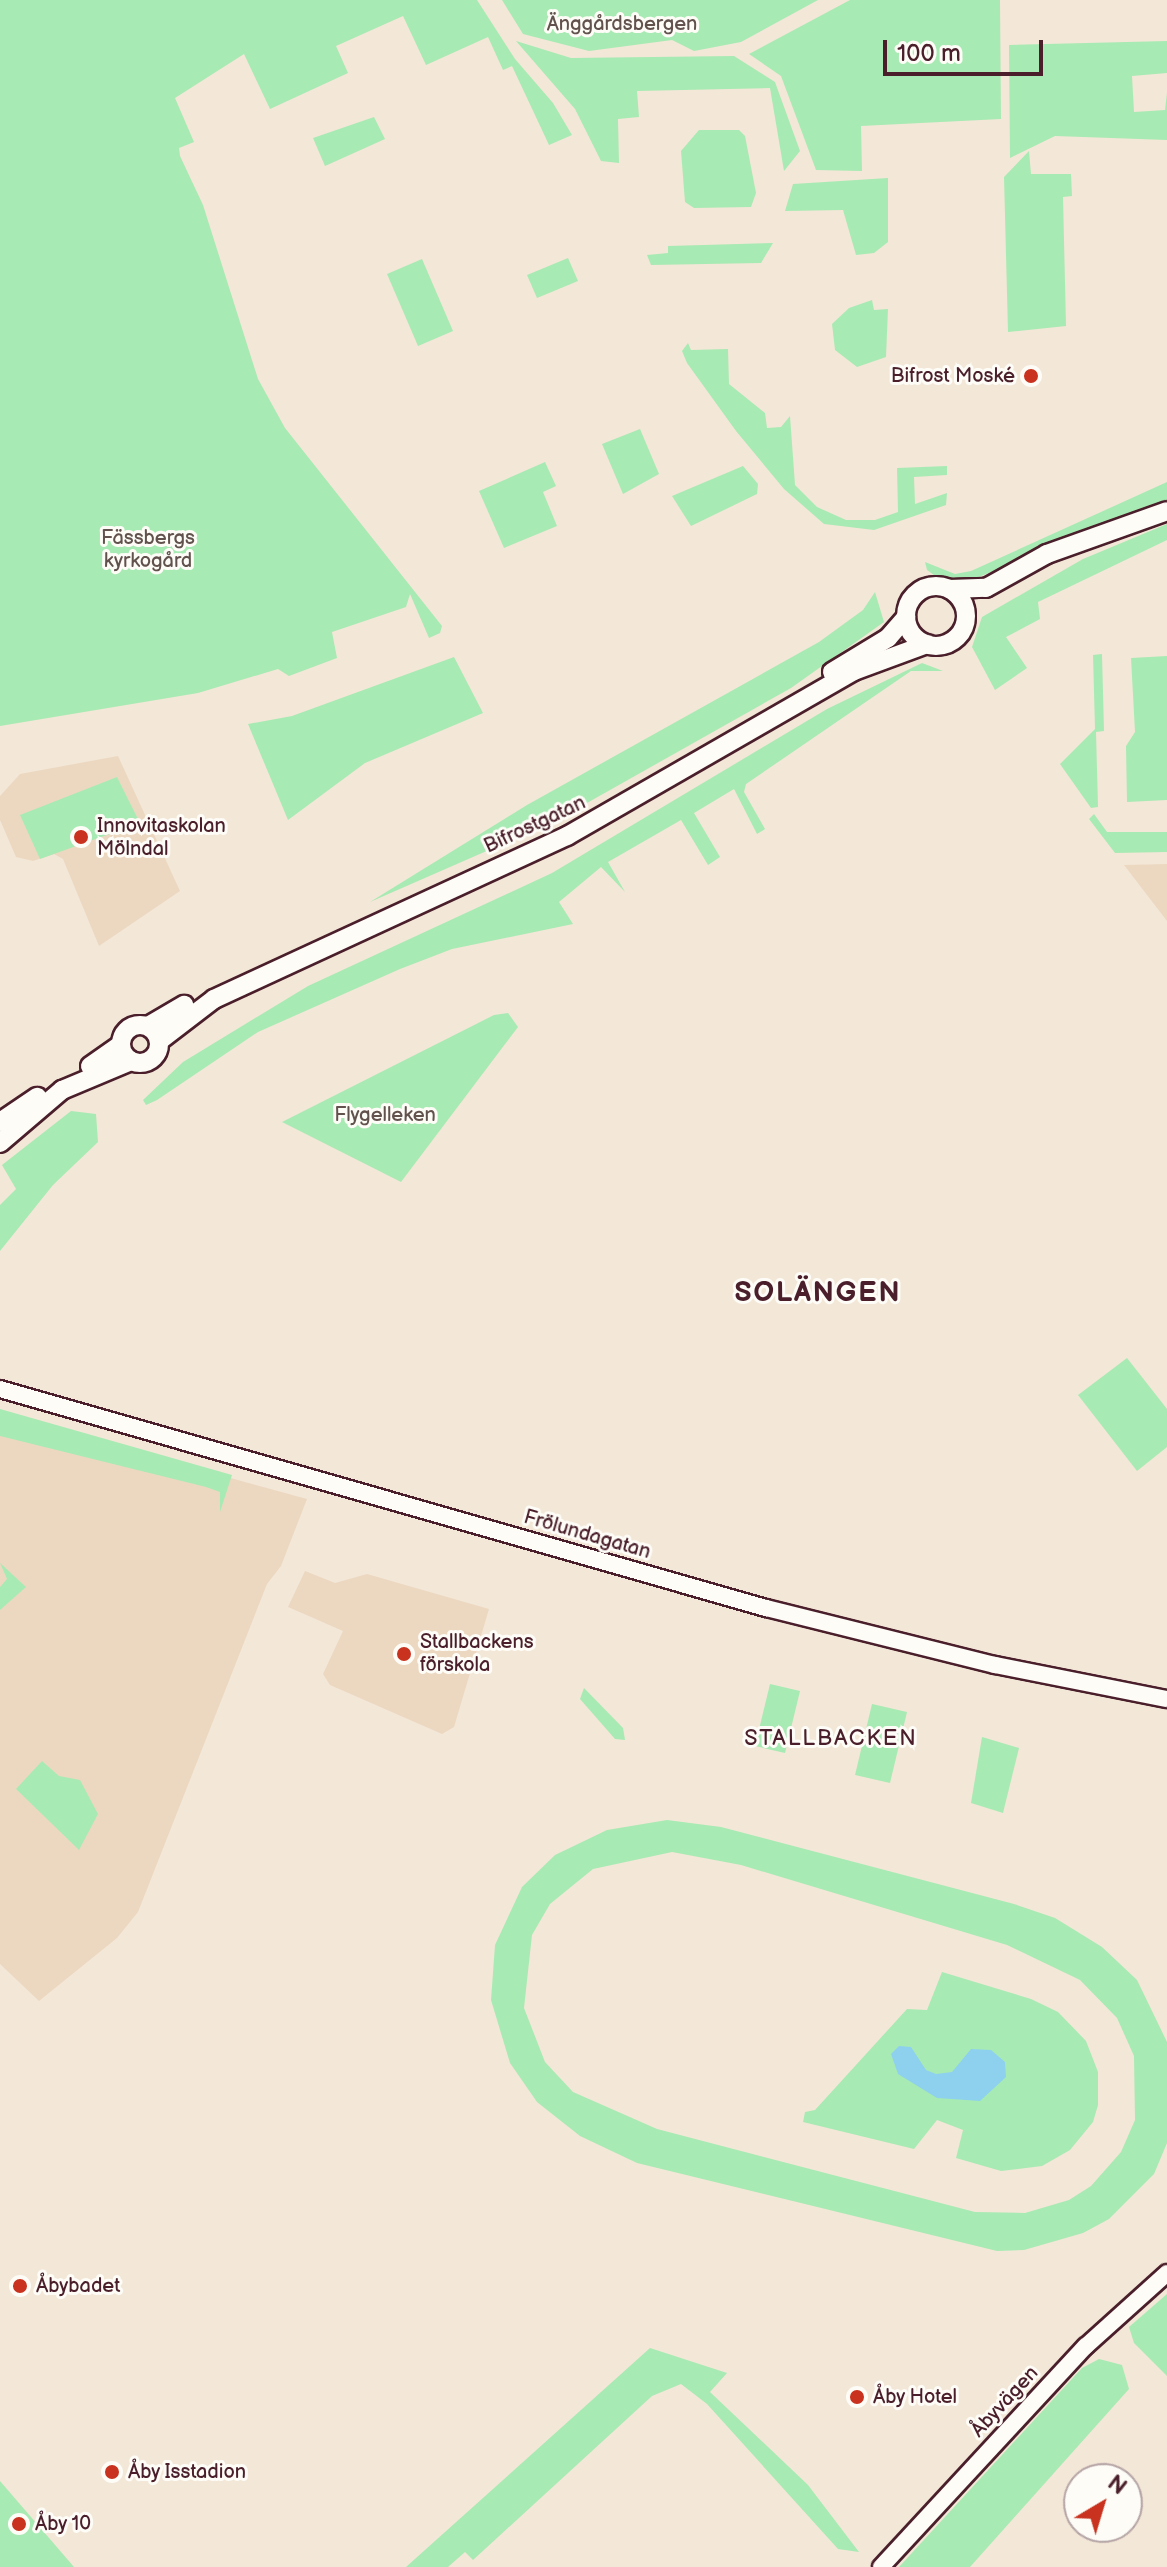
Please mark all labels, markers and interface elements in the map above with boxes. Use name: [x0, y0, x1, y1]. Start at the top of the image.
park label: Änggårdsbergen: [547, 12, 697, 36]
scale bar: [887, 24, 1047, 74]
text: 100 m: [897, 39, 961, 68]
place label: Bifrost Moské: [891, 364, 1015, 388]
marker: Bifrost Moské: [1022, 367, 1040, 385]
park label: Fässbergs kyrkogård: [101, 527, 195, 574]
street label: Bifrostgatan: [480, 791, 590, 859]
place label: Innovitaskolan Mölndal: [97, 814, 226, 861]
marker: Innovitaskolan Mölndal: [72, 828, 90, 846]
park label: Flygelleken: [334, 1103, 436, 1127]
district label: SOLÄNGEN: [734, 1276, 902, 1310]
street label: Frölundagatan: [521, 1505, 653, 1565]
place label: Stallbackens förskola: [420, 1630, 534, 1677]
marker: Stallbackens förskola: [395, 1645, 413, 1663]
district label: STALLBACKEN: [744, 1726, 918, 1752]
place label: Åbybadet: [36, 2274, 120, 2298]
marker: Åbybadet: [11, 2277, 29, 2295]
street label: Åbyvägen: [966, 2362, 1044, 2442]
place label: Åby Hotel: [873, 2385, 958, 2409]
marker: Åby Hotel: [848, 2388, 866, 2406]
place label: Åby Isstadion: [128, 2460, 247, 2484]
marker: Åby Isstadion: [103, 2463, 121, 2481]
north arrow: [1063, 2463, 1143, 2543]
text: N: [1102, 2470, 1132, 2501]
place label: Åby 10: [35, 2512, 92, 2536]
marker: Åby 10: [10, 2515, 28, 2533]

